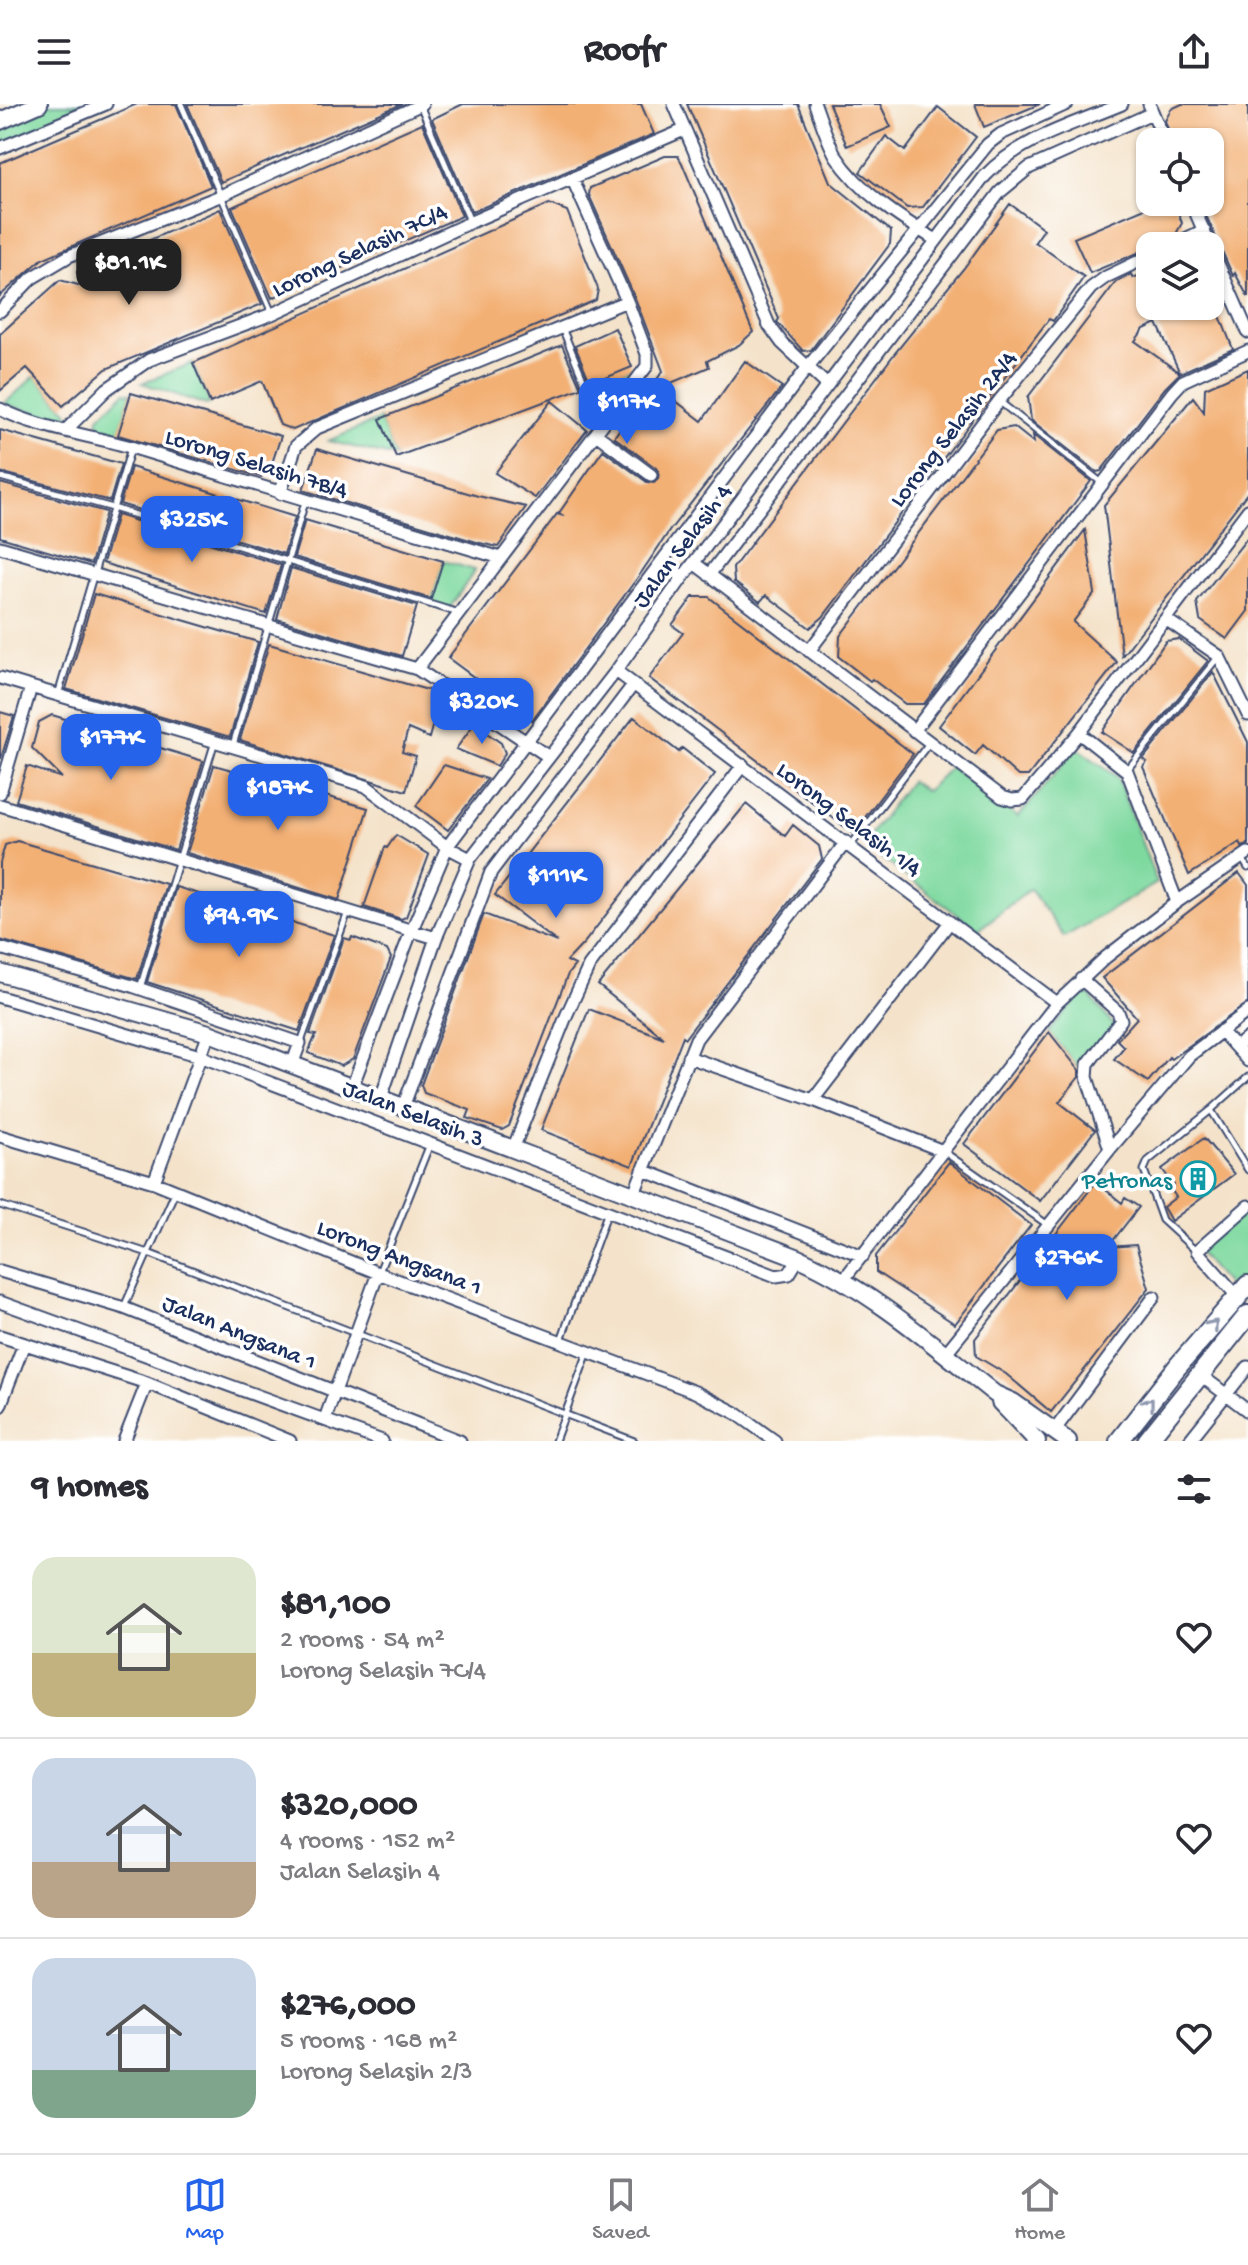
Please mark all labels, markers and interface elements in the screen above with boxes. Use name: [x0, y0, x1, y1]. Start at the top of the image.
icon: menu: [32, 30, 76, 74]
icon: share: [1172, 30, 1216, 74]
text: Roofr: [584, 31, 664, 74]
map controls: [1136, 128, 1224, 320]
button: locate: [1136, 128, 1224, 216]
street label: Lorong Selasih 7C/4: [268, 199, 453, 306]
button: layers: [1136, 232, 1224, 320]
pin: $81.1K: [64, 239, 194, 307]
text: $81.1K: [94, 249, 164, 280]
street label: Lorong Selasih 2A/4: [885, 346, 1025, 514]
pin: $117K: [571, 378, 683, 446]
text: $117K: [597, 388, 657, 419]
street label: Lorong Selasih 7B/4: [161, 424, 351, 507]
street label: Jalan Selasih 4: [628, 479, 740, 615]
pin: $325K: [136, 496, 248, 564]
text: $325K: [159, 506, 225, 537]
pin: $320K: [426, 678, 538, 746]
text: $320K: [448, 688, 516, 719]
pin: $177K: [55, 714, 167, 782]
text: $177K: [79, 724, 143, 755]
street label: Lorong Selasih 1/4: [769, 757, 927, 885]
pin: $187K: [222, 764, 334, 832]
text: $187K: [246, 774, 310, 805]
pin: $111K: [500, 852, 612, 920]
text: $111K: [527, 862, 585, 893]
pin: $94.9K: [174, 891, 304, 959]
text: $94.9K: [203, 901, 275, 932]
street label: Jalan Selasih 3: [338, 1075, 487, 1155]
building icon: Petronas: [1179, 1160, 1217, 1198]
place label: Petronas: [1081, 1168, 1173, 1197]
street label: Lorong Angsana 1: [312, 1214, 485, 1304]
pin: $276K: [1011, 1234, 1123, 1302]
text: $276K: [1034, 1244, 1100, 1275]
street label: Jalan Angsana 1: [158, 1290, 320, 1378]
one-way arrow: [1203, 1320, 1218, 1334]
one-way arrow: [1139, 1397, 1153, 1412]
icon: filters: [1172, 1467, 1216, 1511]
text: 9 homes: [32, 1469, 147, 1509]
text: $81,100: [280, 1586, 391, 1626]
icon: home: [96, 1589, 192, 1685]
icon: heart: [1172, 1615, 1216, 1659]
text: 2 rooms · 54 m²: [280, 1626, 445, 1657]
text: Lorong Selasih 7C/4: [280, 1657, 486, 1688]
text: $320,000: [280, 1787, 418, 1827]
icon: home: [96, 1790, 192, 1886]
icon: heart: [1172, 1816, 1216, 1860]
text: 4 rooms · 152 m²: [280, 1827, 455, 1858]
text: Jalan Selasih 4: [280, 1858, 440, 1889]
text: $276,000: [280, 1987, 415, 2027]
icon: home: [96, 1990, 192, 2086]
icon: heart: [1172, 2016, 1216, 2060]
text: 5 rooms · 168 m²: [280, 2027, 457, 2058]
text: Lorong Selasih 2/3: [280, 2058, 472, 2089]
tab: Map: [183, 2173, 227, 2247]
tab: Saved: [592, 2173, 649, 2247]
tab: Home: [1014, 2173, 1065, 2247]

